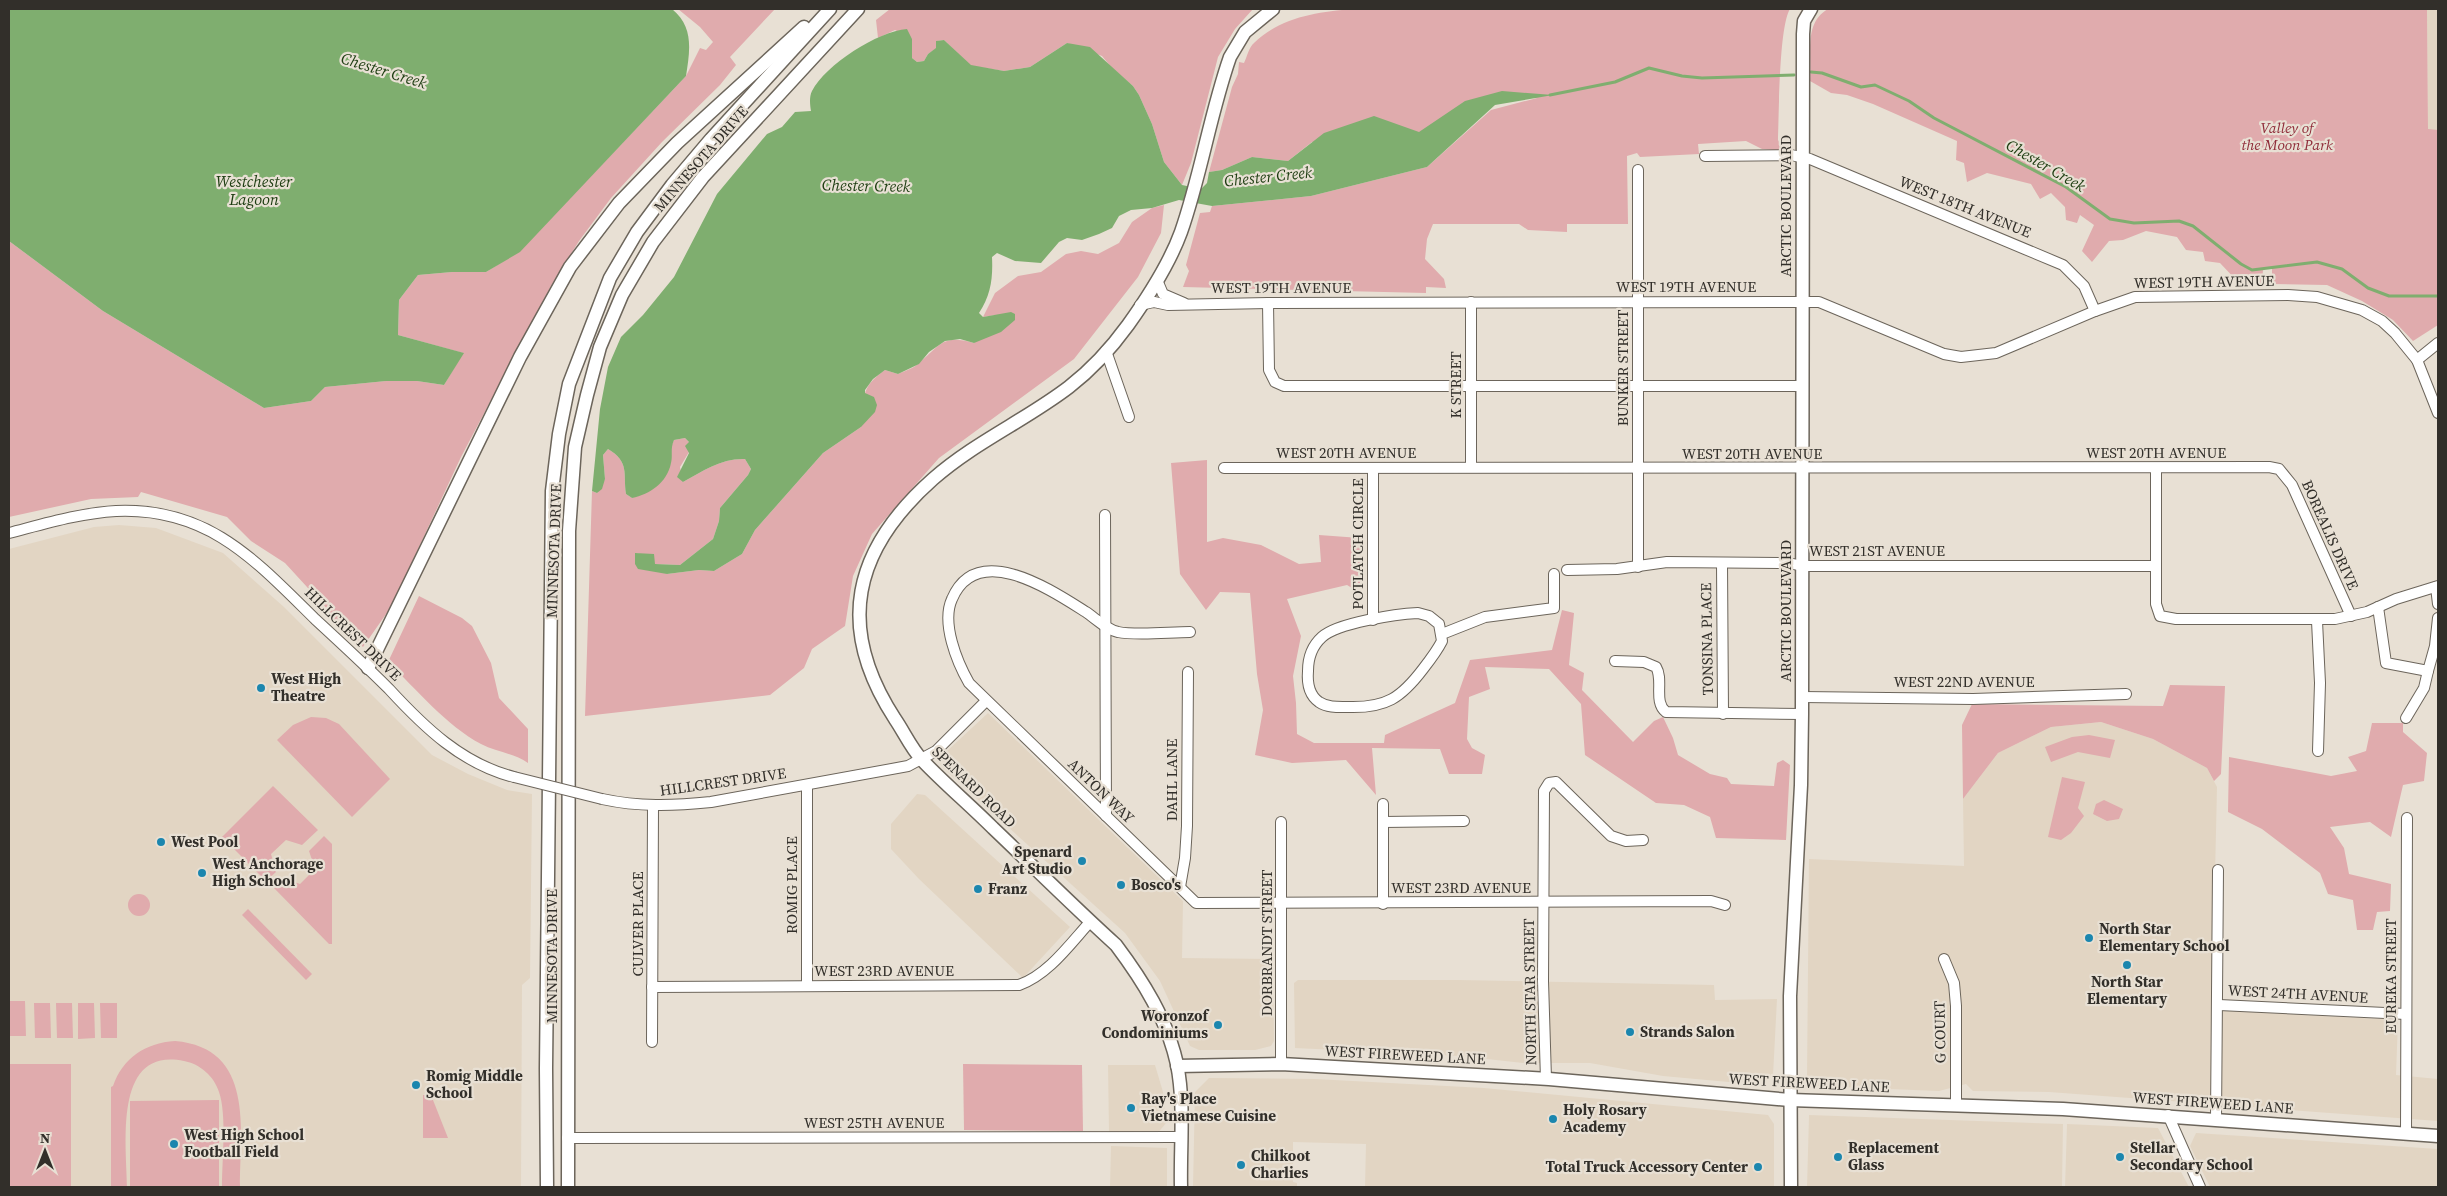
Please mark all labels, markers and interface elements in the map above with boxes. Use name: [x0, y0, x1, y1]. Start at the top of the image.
water label: Chester Creek: [339, 47, 430, 94]
street label: MINNESOTA DRIVE: [649, 101, 753, 216]
park label: Valley of the Moon Park: [2241, 117, 2334, 155]
water label: Chester Creek: [2002, 133, 2090, 197]
street label: ARCTIC BOULEVARD: [1775, 135, 1796, 277]
water label: Chester Creek: [1223, 160, 1313, 192]
water label: Westchester Lagoon: [216, 170, 293, 210]
street label: WEST 18TH AVENUE: [1896, 170, 2034, 243]
water label: Chester Creek: [822, 173, 911, 197]
street label: WEST 19TH AVENUE: [2134, 270, 2274, 293]
street label: WEST 19TH AVENUE: [1616, 276, 1756, 297]
street label: WEST 19TH AVENUE: [1211, 277, 1351, 298]
street label: BUNKER STREET: [1612, 310, 1633, 426]
street label: K STREET: [1445, 351, 1466, 419]
street label: WEST 20TH AVENUE: [1276, 442, 1416, 463]
street label: WEST 20TH AVENUE: [2086, 442, 2226, 463]
street label: WEST 20TH AVENUE: [1682, 443, 1822, 464]
street label: BOREALIS DRIVE: [2297, 477, 2364, 593]
street label: POTLATCH CIRCLE: [1347, 478, 1368, 610]
street label: MINNESOTA DRIVE: [541, 483, 566, 618]
street label: ARCTIC BOULEVARD: [1775, 540, 1796, 682]
street label: WEST 21ST AVENUE: [1809, 540, 1945, 561]
street label: HILLCREST DRIVE: [300, 582, 406, 685]
street label: TONSINA PLACE: [1695, 583, 1718, 695]
place label: West High Theatre: [271, 668, 341, 706]
street label: WEST 22ND AVENUE: [1893, 671, 2035, 692]
marker: West High Theatre: [255, 682, 267, 694]
street label: DAHL LANE: [1161, 739, 1182, 821]
street label: SPENARD ROAD: [928, 741, 1021, 832]
street label: ANTON WAY: [1063, 754, 1140, 828]
street label: HILLCREST DRIVE: [658, 762, 787, 801]
place label: West Pool: [171, 831, 239, 852]
marker: West Pool: [155, 836, 167, 848]
street label: ROMIG PLACE: [781, 836, 802, 934]
place label: Spenard Art Studio: [1002, 841, 1073, 879]
place label: West Anchorage High School: [212, 853, 323, 891]
marker: Spenard Art Studio: [1076, 855, 1088, 867]
marker: West Anchorage High School: [196, 867, 208, 879]
street label: DORBRANDT STREET: [1256, 870, 1277, 1016]
street label: CULVER PLACE: [627, 871, 648, 977]
place label: Bosco's: [1131, 874, 1181, 895]
street label: WEST 23RD AVENUE: [1391, 877, 1531, 898]
place label: Franz: [988, 878, 1027, 899]
marker: Bosco's: [1115, 879, 1127, 891]
marker: Franz: [972, 883, 984, 895]
street label: MINNESOTA DRIVE: [541, 889, 562, 1023]
street label: NORTH STAR STREET: [1518, 918, 1541, 1066]
place label: North Star Elementary School: [2099, 918, 2230, 956]
street label: EUREKA STREET: [2380, 918, 2401, 1034]
marker: North Star Elementary School: [2083, 932, 2095, 944]
marker: North Star Elementary: [2121, 959, 2133, 971]
street label: WEST 23RD AVENUE: [814, 960, 954, 981]
place label: North Star Elementary: [2087, 971, 2167, 1009]
street label: WEST 24TH AVENUE: [2227, 979, 2369, 1008]
street label: G COURT: [1928, 1001, 1951, 1063]
place label: Woronzof Condominiums: [1102, 1005, 1210, 1043]
marker: Woronzof Condominiums: [1212, 1019, 1224, 1031]
place label: Strands Salon: [1640, 1021, 1735, 1042]
marker: Strands Salon: [1624, 1026, 1636, 1038]
street label: WEST FIREWEED LANE: [1324, 1040, 1486, 1069]
place label: Romig Middle School: [426, 1065, 523, 1103]
street label: WEST FIREWEED LANE: [1728, 1068, 1890, 1097]
marker: Romig Middle School: [410, 1079, 422, 1091]
street label: WEST FIREWEED LANE: [2132, 1086, 2294, 1119]
place label: Ray's Place Vietnamese Cuisine: [1141, 1088, 1276, 1126]
place label: Holy Rosary Academy: [1563, 1099, 1647, 1137]
marker: Ray's Place Vietnamese Cuisine: [1125, 1102, 1137, 1114]
street label: WEST 25TH AVENUE: [804, 1112, 944, 1133]
marker: Holy Rosary Academy: [1547, 1113, 1559, 1125]
place label: West High School Football Field: [184, 1124, 304, 1162]
north arrow: [20, 1126, 70, 1176]
text: N: [40, 1128, 50, 1148]
place label: Replacement Glass: [1848, 1137, 1939, 1175]
place label: Stellar Secondary School: [2130, 1137, 2253, 1175]
marker: West High School Football Field: [168, 1138, 180, 1150]
place label: Chilkoot Charlies: [1251, 1145, 1311, 1183]
marker: Replacement Glass: [1832, 1151, 1844, 1163]
marker: Stellar Secondary School: [2114, 1151, 2126, 1163]
place label: Total Truck Accessory Center: [1546, 1156, 1748, 1177]
marker: Chilkoot Charlies: [1235, 1159, 1247, 1171]
marker: Total Truck Accessory Center: [1752, 1161, 1764, 1173]

